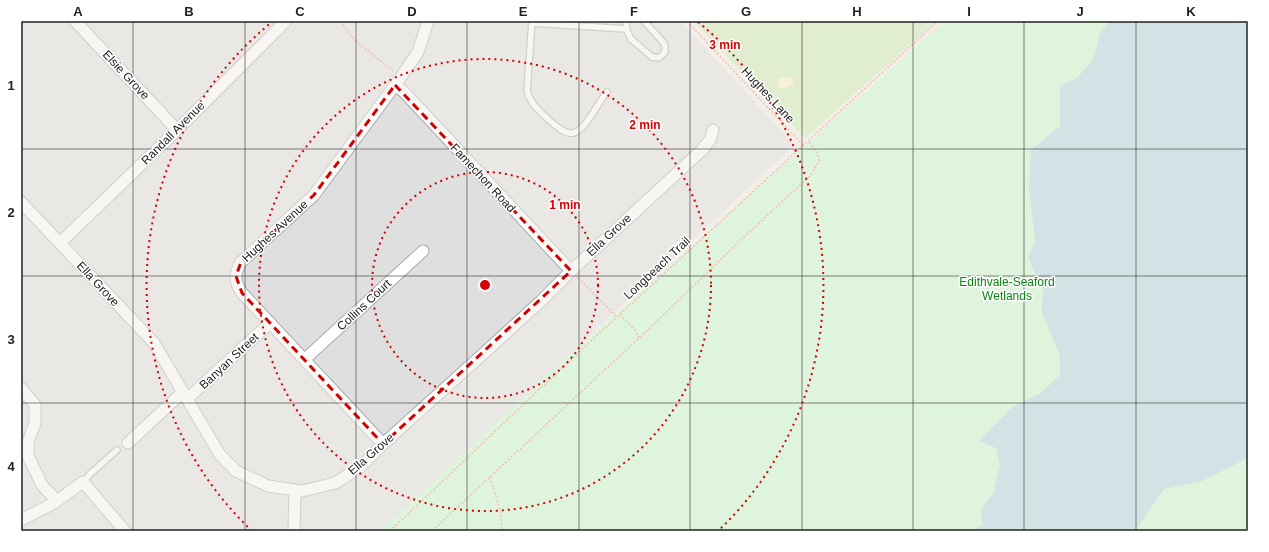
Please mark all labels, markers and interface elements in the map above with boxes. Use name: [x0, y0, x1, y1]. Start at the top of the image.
text: A: [73, 4, 83, 19]
text: B: [184, 4, 194, 19]
text: C: [295, 4, 305, 19]
text: D: [407, 4, 417, 19]
text: E: [519, 4, 528, 19]
text: F: [630, 4, 638, 19]
text: G: [741, 4, 751, 19]
text: H: [852, 4, 862, 19]
text: I: [967, 4, 971, 19]
text: J: [1076, 4, 1084, 19]
text: K: [1186, 4, 1196, 19]
text: 3 min: [709, 38, 741, 52]
street label: Elsie Grove: [100, 48, 152, 103]
street label: Hughes Lane: [739, 64, 798, 126]
text: 1: [7, 78, 15, 93]
street label: Randall Avenue: [138, 98, 208, 168]
text: 2 min: [629, 118, 661, 132]
street label: Famechon Road: [448, 141, 518, 215]
street label: Hughes Avenue: [239, 197, 311, 265]
text: 1 min: [549, 198, 581, 212]
text: 2: [7, 205, 15, 220]
street label: Ella Grove: [584, 211, 634, 259]
street label: Longbeach Trail: [621, 234, 693, 302]
street label: Ella Grove: [74, 259, 122, 309]
park label: Edithvale-Seaford Wetlands: [959, 275, 1055, 303]
street label: Collins Court: [334, 276, 394, 334]
centre of rings: [478, 278, 492, 292]
street label: Banyan Street: [196, 329, 262, 392]
text: 3: [7, 332, 15, 347]
street label: Ella Grove: [345, 430, 397, 478]
text: 4: [7, 459, 15, 474]

